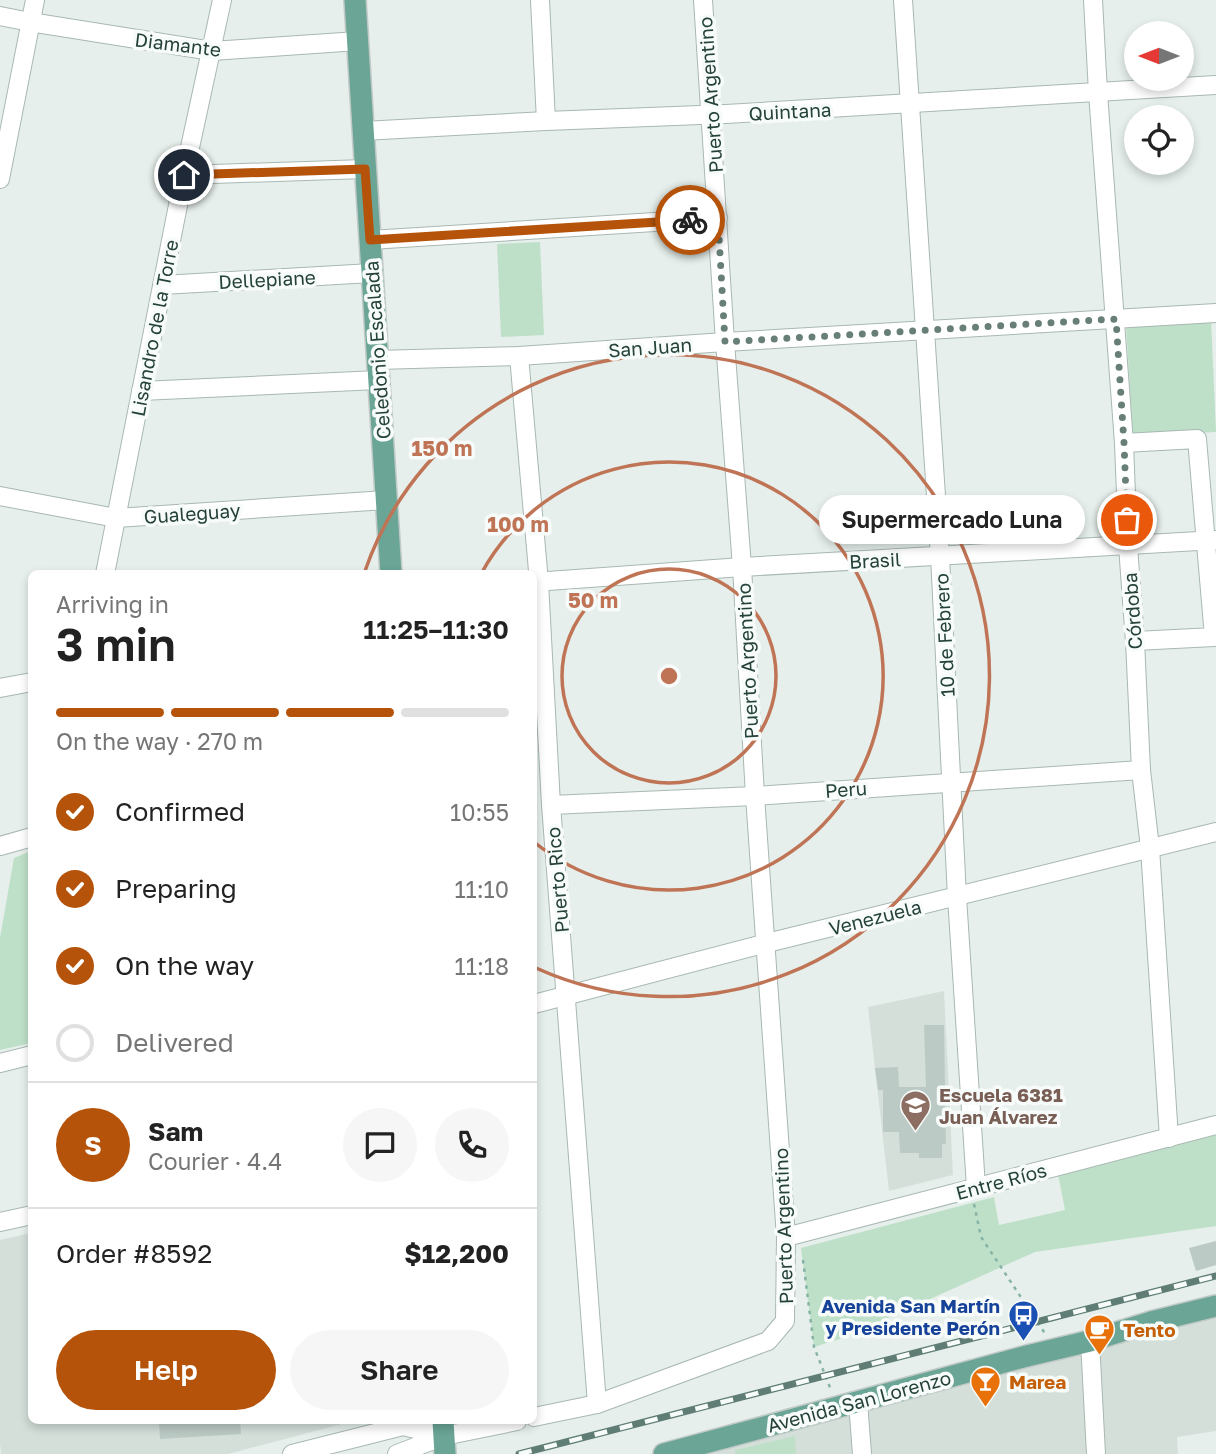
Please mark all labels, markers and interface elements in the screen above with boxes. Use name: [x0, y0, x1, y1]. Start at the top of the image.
street label: Puerto Argentino: [693, 16, 727, 174]
north arrow: [1124, 21, 1194, 91]
map controls: [1124, 21, 1194, 175]
street label: Diamante: [134, 27, 222, 61]
street label: Quintana: [748, 97, 832, 125]
button: locate: [1124, 105, 1194, 175]
pin: [154, 145, 214, 205]
icon: home: [165, 156, 203, 194]
courier: [655, 185, 725, 255]
icon: bike: [671, 201, 709, 239]
street label: Lisandro de la Torre: [126, 238, 182, 418]
street label: Celedonio Escalada: [359, 260, 395, 440]
street label: Dellepiane: [218, 265, 316, 293]
street label: San Juan: [607, 333, 693, 361]
text: 150 m: [412, 435, 472, 461]
pin: [1097, 490, 1157, 550]
callout: Supermercado Luna: [819, 496, 1085, 544]
street label: Gualeguay: [143, 498, 241, 528]
icon: bag: [1108, 501, 1146, 539]
text: Supermercado Luna: [841, 505, 1063, 533]
text: 100 m: [487, 511, 549, 537]
street label: Brasil: [848, 547, 902, 573]
street label: Córdoba: [1118, 572, 1146, 650]
street label: 10 de Febrero: [929, 573, 959, 697]
street label: Puerto Argentino: [731, 582, 763, 740]
text: 50 m: [568, 587, 618, 613]
text: Arriving in: [56, 590, 169, 618]
text: 11:25–11:30: [363, 614, 509, 645]
text: 3 min: [56, 616, 176, 671]
centre of rings: [657, 664, 681, 688]
text: On the way · 270 m: [56, 727, 263, 755]
street label: Peru: [824, 776, 868, 802]
icon: check: [56, 793, 94, 831]
text: Confirmed: [115, 796, 245, 827]
text: 10:55: [450, 798, 509, 826]
street label: Puerto Rico: [541, 826, 573, 934]
icon: check: [56, 870, 94, 908]
text: Preparing: [115, 873, 237, 904]
text: 11:10: [454, 875, 509, 903]
street label: Venezuela: [826, 894, 924, 940]
icon: check: [56, 947, 94, 985]
text: On the way: [115, 950, 254, 981]
text: 11:18: [455, 952, 509, 980]
text: Delivered: [115, 1027, 234, 1058]
place label: Escuela 6381 Juan Álvarez: [939, 1083, 1063, 1128]
school or university icon: Escuela 6381 Juan Álvarez: [899, 1088, 933, 1132]
button: chat: [343, 1108, 417, 1182]
button: phone: [435, 1108, 509, 1182]
text: Sam: [148, 1116, 203, 1147]
text: S: [84, 1130, 102, 1161]
text: Courier · 4.4: [148, 1147, 282, 1175]
street label: Puerto Argentino: [769, 1147, 797, 1305]
street label: Entre Ríos: [953, 1158, 1049, 1204]
text: Order #8592: [56, 1238, 212, 1269]
text: $12,200: [404, 1238, 509, 1269]
place label: Avenida San Martín y Presidente Perón: [821, 1294, 1000, 1339]
bus stop icon: Avenida San Martín y Presidente Perón: [1006, 1299, 1040, 1343]
cafe icon: Tento: [1083, 1312, 1117, 1356]
place label: Tento: [1123, 1318, 1176, 1341]
button: Help: [56, 1330, 276, 1410]
button: Share: [290, 1330, 509, 1410]
bar icon: Marea: [969, 1364, 1003, 1408]
street label: Avenida San Lorenzo: [765, 1365, 953, 1437]
place label: Marea: [1009, 1370, 1066, 1393]

